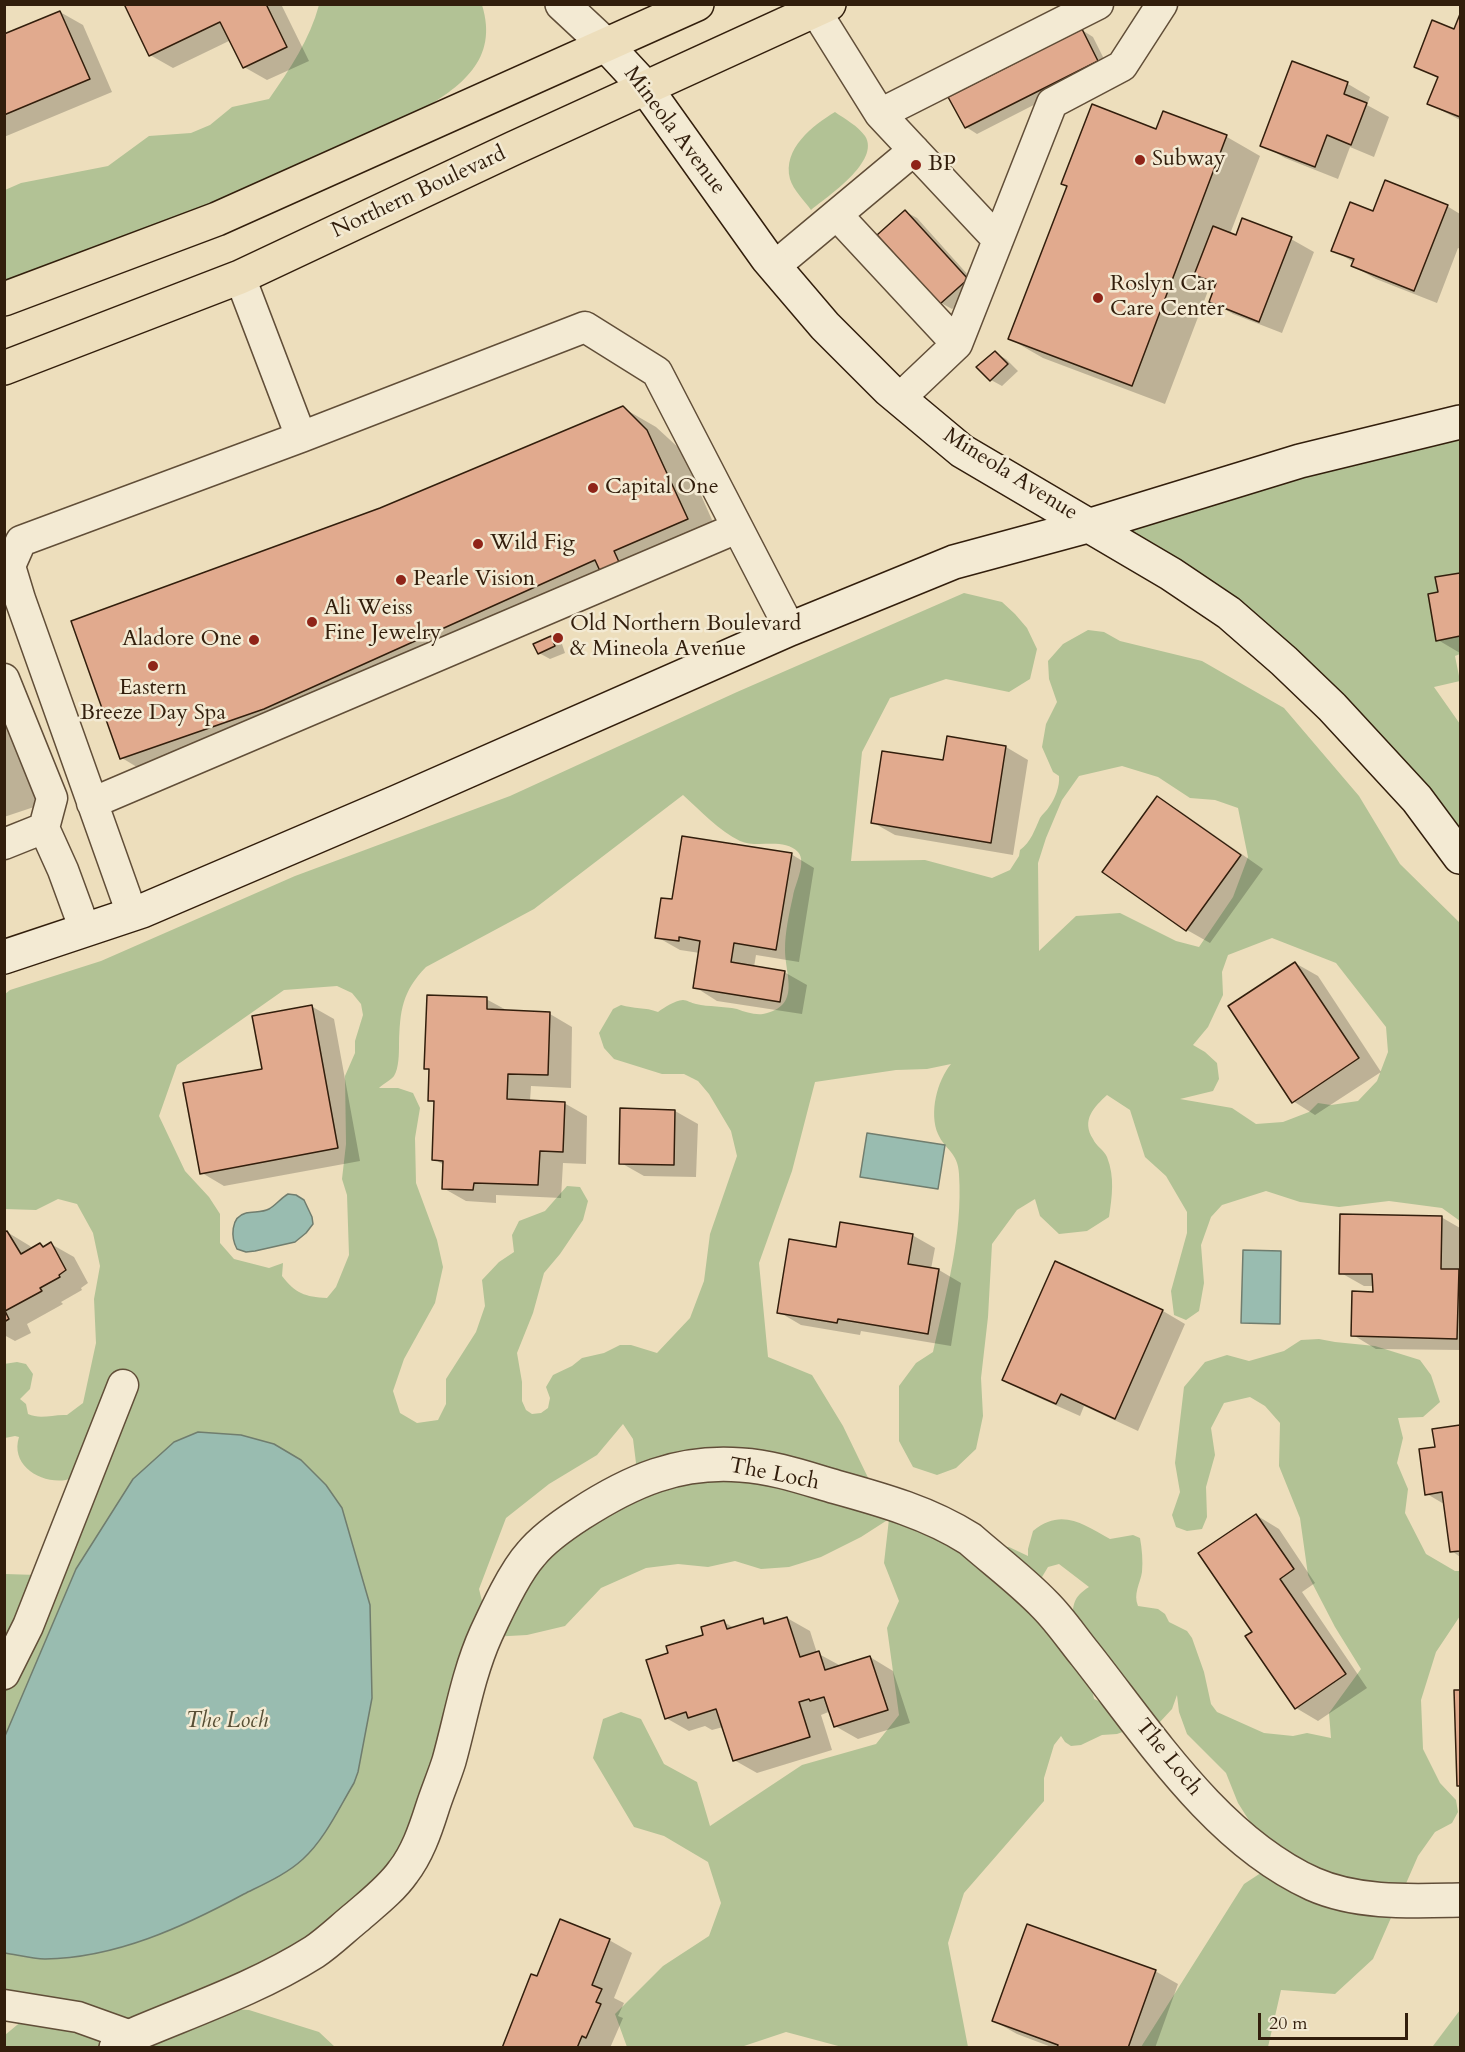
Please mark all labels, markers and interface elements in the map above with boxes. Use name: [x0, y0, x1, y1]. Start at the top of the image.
street label: Mineola Avenue: [617, 62, 731, 200]
street label: Northern Boulevard: [328, 141, 510, 245]
place label: Subway: [1152, 147, 1226, 173]
place label: BP: [928, 152, 956, 178]
marker: Subway: [1133, 153, 1147, 167]
marker: BP: [909, 158, 923, 172]
place label: Roslyn Car Care Center: [1110, 272, 1225, 324]
marker: Roslyn Car Care Center: [1091, 291, 1105, 305]
street label: Mineola Avenue: [938, 423, 1082, 527]
place label: Capital One: [605, 475, 719, 501]
marker: Capital One: [586, 481, 600, 495]
place label: Wild Fig: [490, 531, 575, 557]
marker: Wild Fig: [471, 537, 485, 551]
place label: Pearle Vision: [413, 567, 535, 593]
marker: Pearle Vision: [394, 573, 408, 587]
place label: Ali Weiss Fine Jewelry: [324, 596, 441, 648]
place label: Old Northern Boulevard & Mineola Avenue: [570, 612, 801, 664]
marker: Ali Weiss Fine Jewelry: [305, 615, 319, 629]
place label: Aladore One: [122, 627, 242, 653]
marker: Old Northern Boulevard & Mineola Avenue: [551, 631, 565, 645]
marker: Aladore One: [247, 633, 261, 647]
marker: Eastern Breeze Day Spa: [146, 659, 160, 673]
place label: Eastern Breeze Day Spa: [80, 676, 226, 728]
street label: The Loch: [727, 1453, 821, 1497]
park label: The Loch: [186, 1709, 268, 1735]
street label: The Loch: [1129, 1714, 1207, 1802]
scale bar: [1261, 2001, 1411, 2039]
text: 20 m: [1269, 2011, 1308, 2036]

